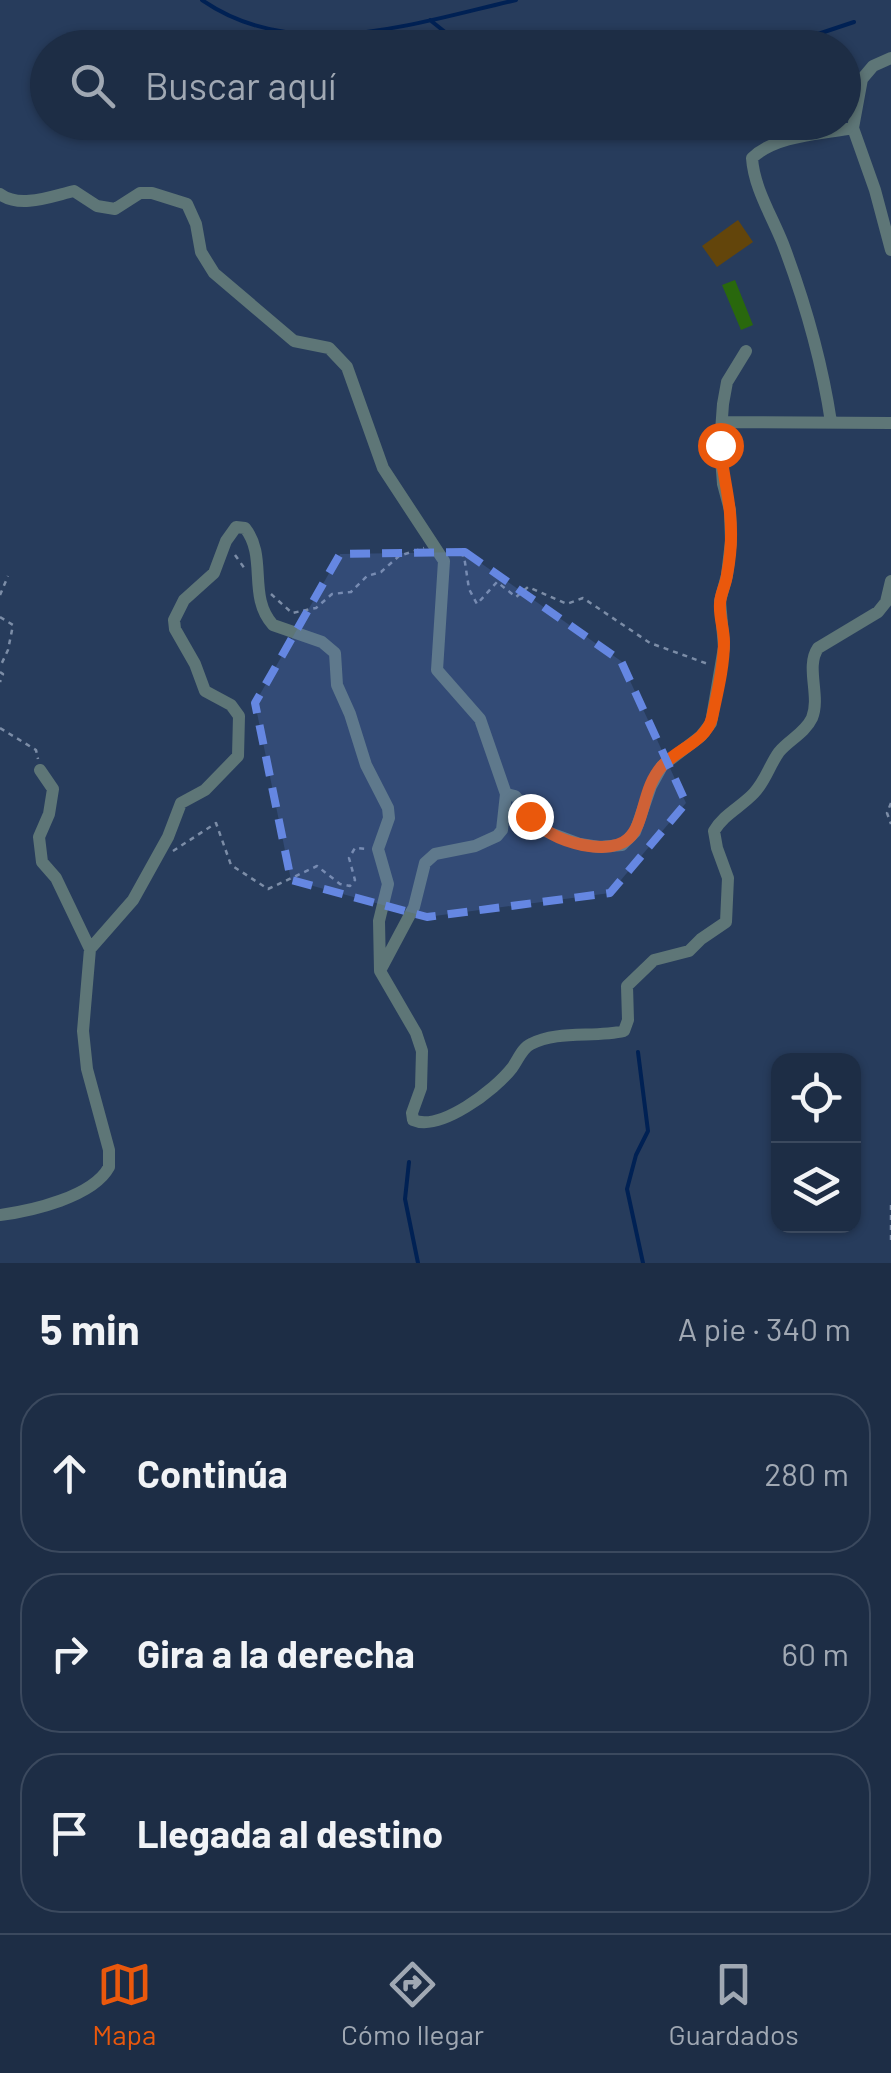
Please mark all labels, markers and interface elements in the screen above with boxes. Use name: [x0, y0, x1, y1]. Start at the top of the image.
search box: [30, 30, 861, 140]
icon: search: [65, 58, 120, 113]
text: Buscar aquí: [145, 62, 336, 108]
route start: [698, 423, 744, 469]
route end: [508, 794, 554, 840]
map controls: [771, 1053, 861, 1233]
button: locate: [771, 1053, 861, 1143]
button: layers: [771, 1143, 861, 1233]
text: 5 min: [40, 1303, 140, 1353]
text: A pie · 340 m: [678, 1309, 851, 1347]
icon: ahead: [42, 1446, 97, 1501]
text: Continúa: [137, 1450, 288, 1496]
text: 280 m: [764, 1454, 849, 1492]
icon: right: [42, 1626, 97, 1681]
text: Gira a la derecha: [137, 1630, 415, 1676]
text: 60 m: [782, 1634, 849, 1672]
icon: arrive: [42, 1806, 97, 1861]
text: Llegada al destino: [137, 1810, 443, 1856]
tab: Mapa: [92, 1957, 156, 2051]
tab: Cómo llegar: [341, 1957, 484, 2051]
tab: Guardados: [669, 1957, 799, 2051]

